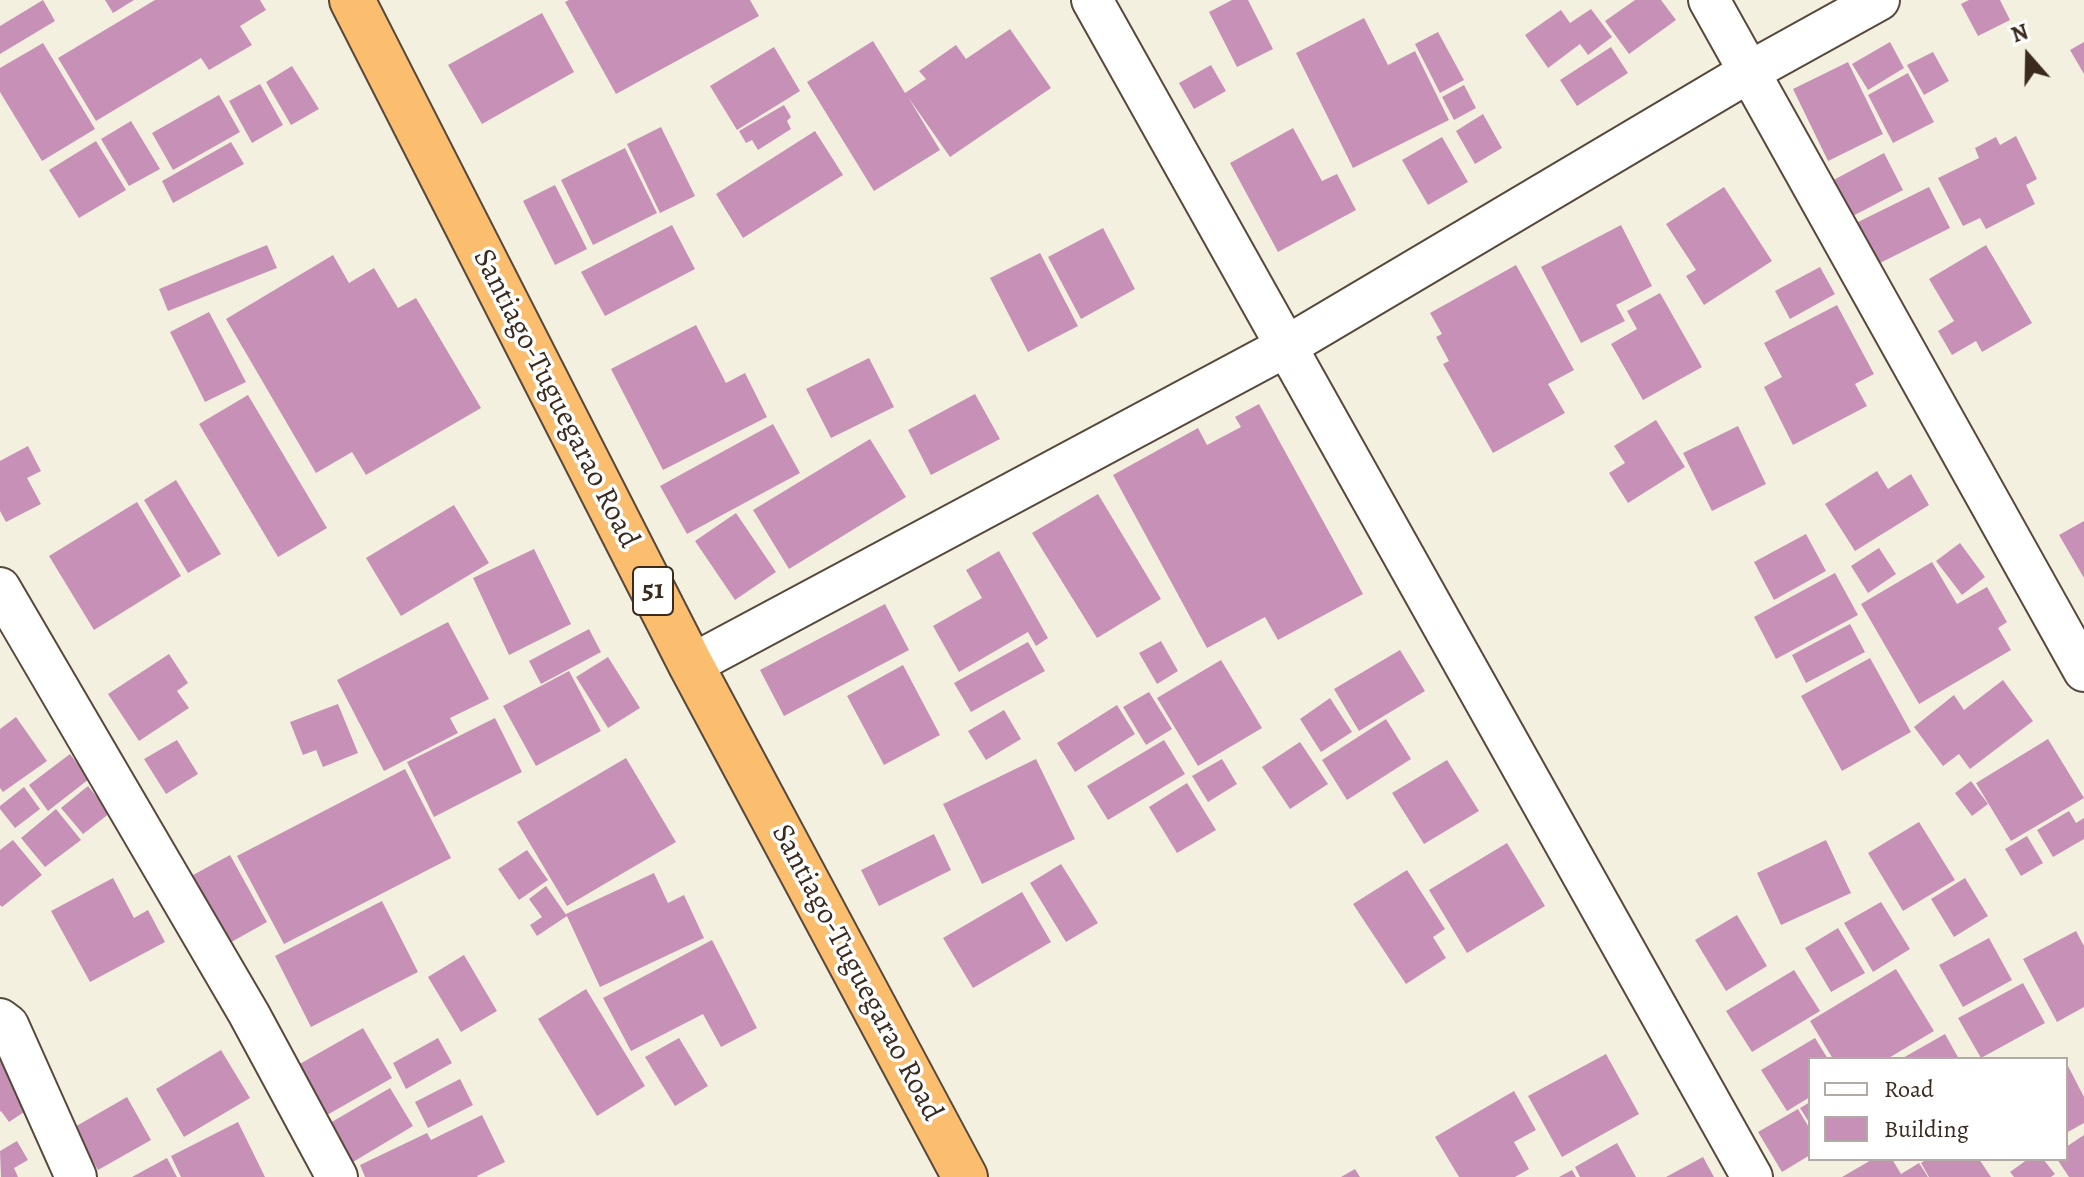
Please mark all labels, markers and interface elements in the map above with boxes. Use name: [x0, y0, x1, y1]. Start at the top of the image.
north arrow: [1988, 16, 2068, 96]
text: N: [2007, 17, 2032, 50]
street label: Santiago-Tuguegarao Road: [464, 244, 646, 554]
road number: 51: [633, 567, 673, 615]
street label: Santiago-Tuguegarao Road: [763, 819, 949, 1127]
legend: [1808, 1057, 2068, 1161]
text: Road: [1884, 1073, 1934, 1105]
text: Building: [1884, 1113, 1969, 1145]

